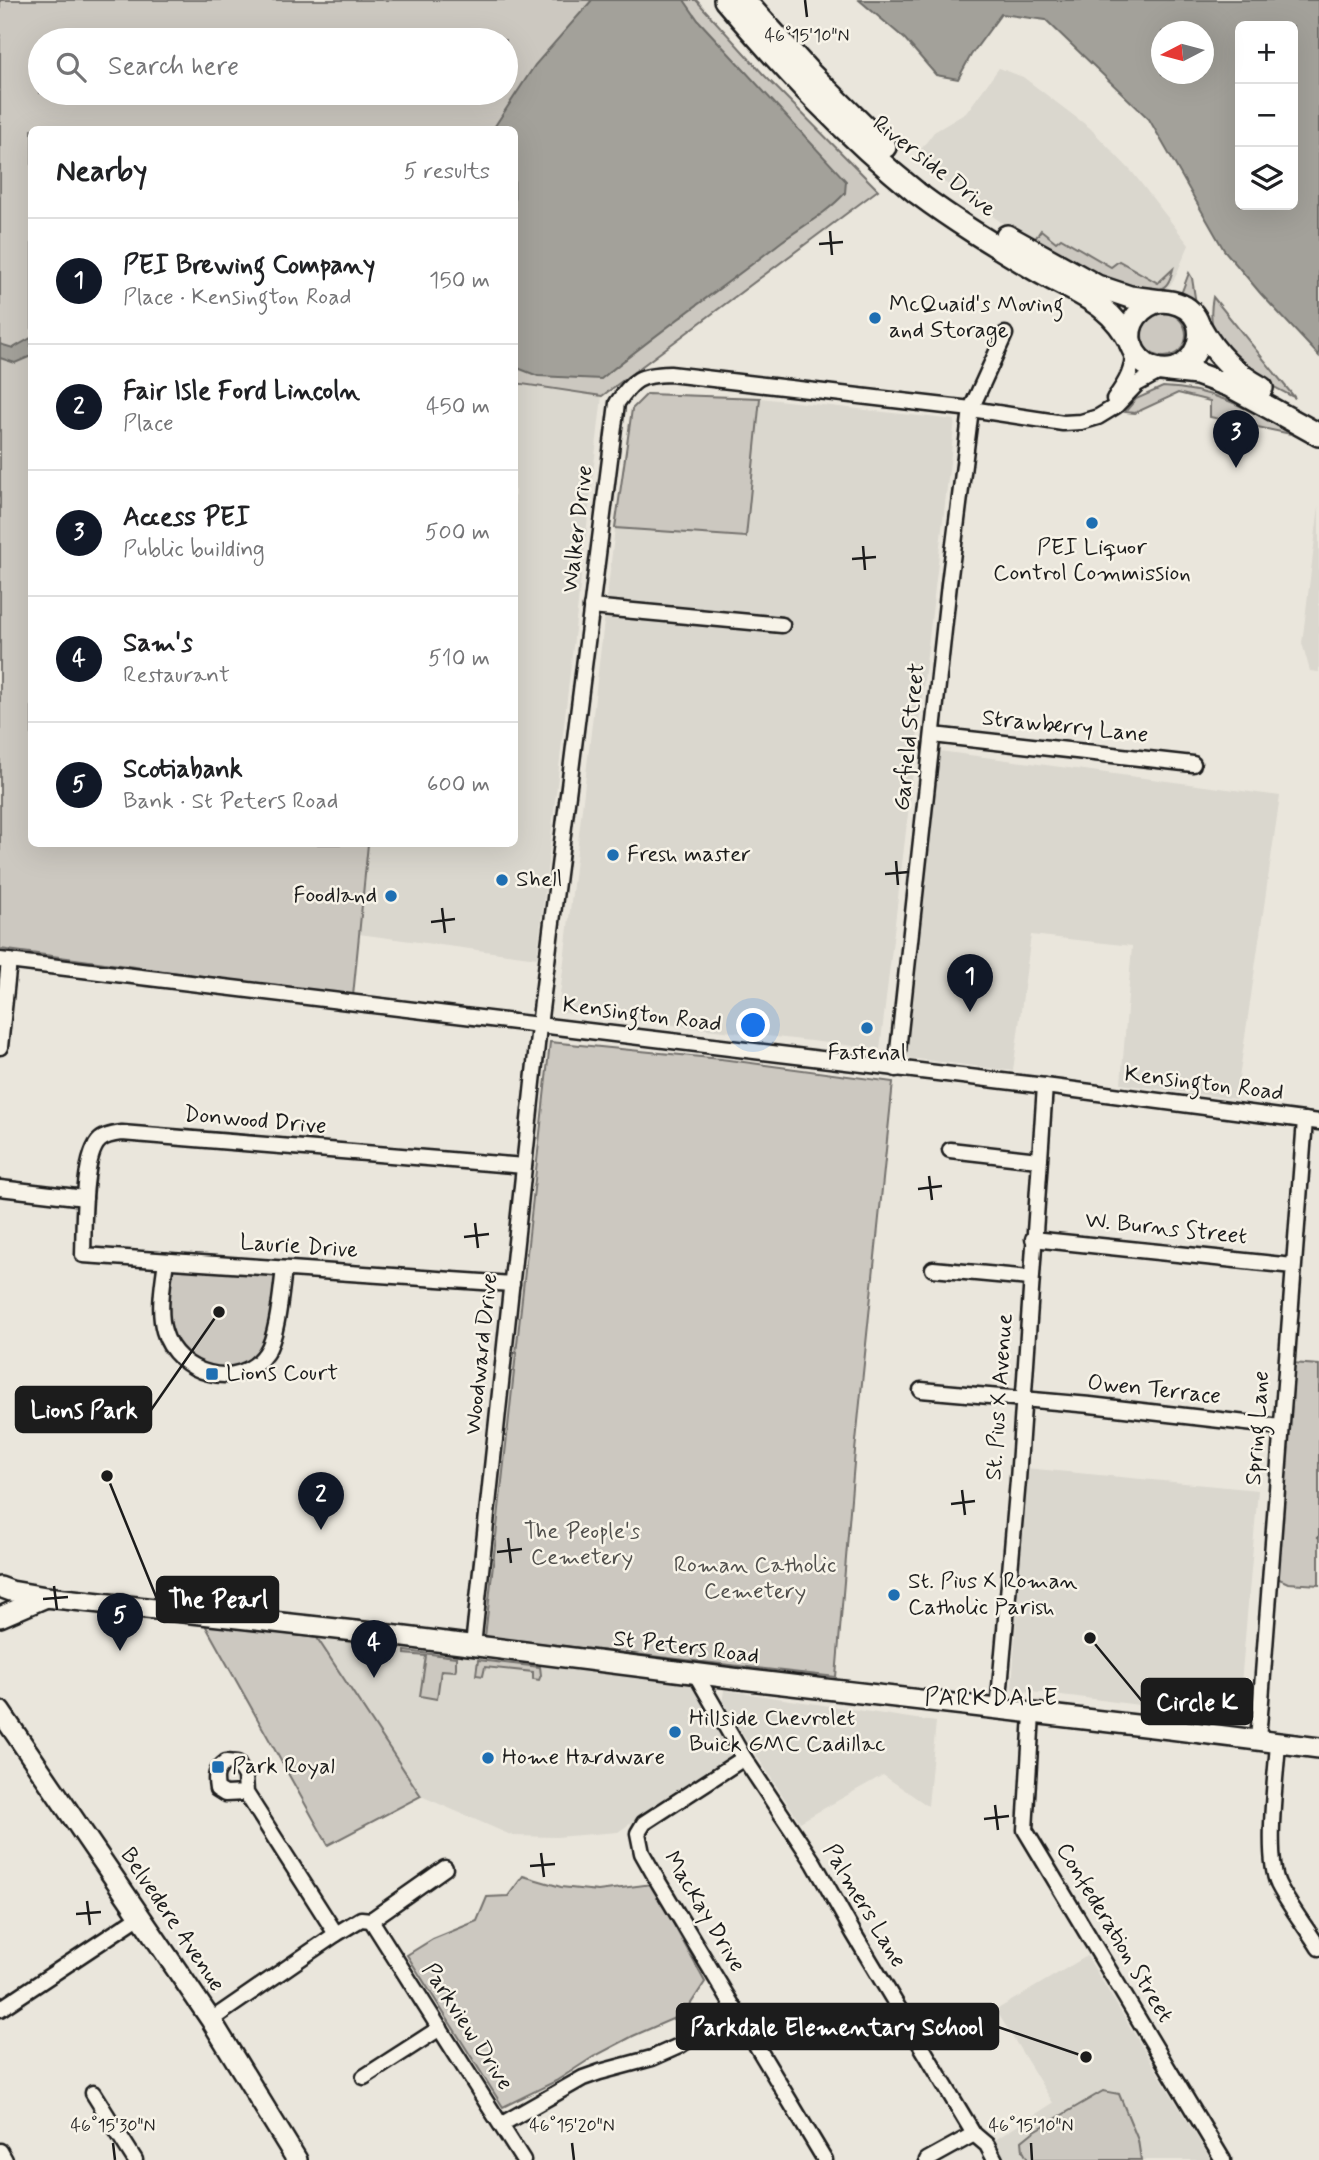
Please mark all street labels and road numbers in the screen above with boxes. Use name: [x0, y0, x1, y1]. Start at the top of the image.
street label: Riverside Drive: [866, 109, 1002, 225]
street label: Walker Drive: [555, 464, 601, 594]
street label: Garfield Street: [887, 661, 933, 813]
street label: Strawberry Lane: [980, 703, 1150, 751]
street label: Kensington Road: [560, 990, 723, 1042]
street label: Kensington Road: [1122, 1059, 1285, 1111]
street label: Donwood Drive: [182, 1100, 328, 1142]
street label: W. Burns Street: [1084, 1206, 1248, 1252]
street label: Laurie Drive: [239, 1228, 359, 1266]
street label: Woodward Drive: [459, 1272, 505, 1436]
street label: St. Pius X Avenue: [979, 1313, 1021, 1481]
street label: Owen Terrace: [1086, 1368, 1222, 1412]
street label: Spring Lane: [1239, 1370, 1279, 1486]
street label: St Peters Road: [611, 1624, 761, 1672]
street label: Confederation Street: [1048, 1837, 1180, 2029]
street label: Palmers Lane: [815, 1839, 913, 1973]
street label: Belvedere Avenue: [113, 1842, 231, 1998]
street label: MacKay Drive: [656, 1846, 752, 1978]
street label: Parkview Drive: [415, 1957, 519, 2097]

